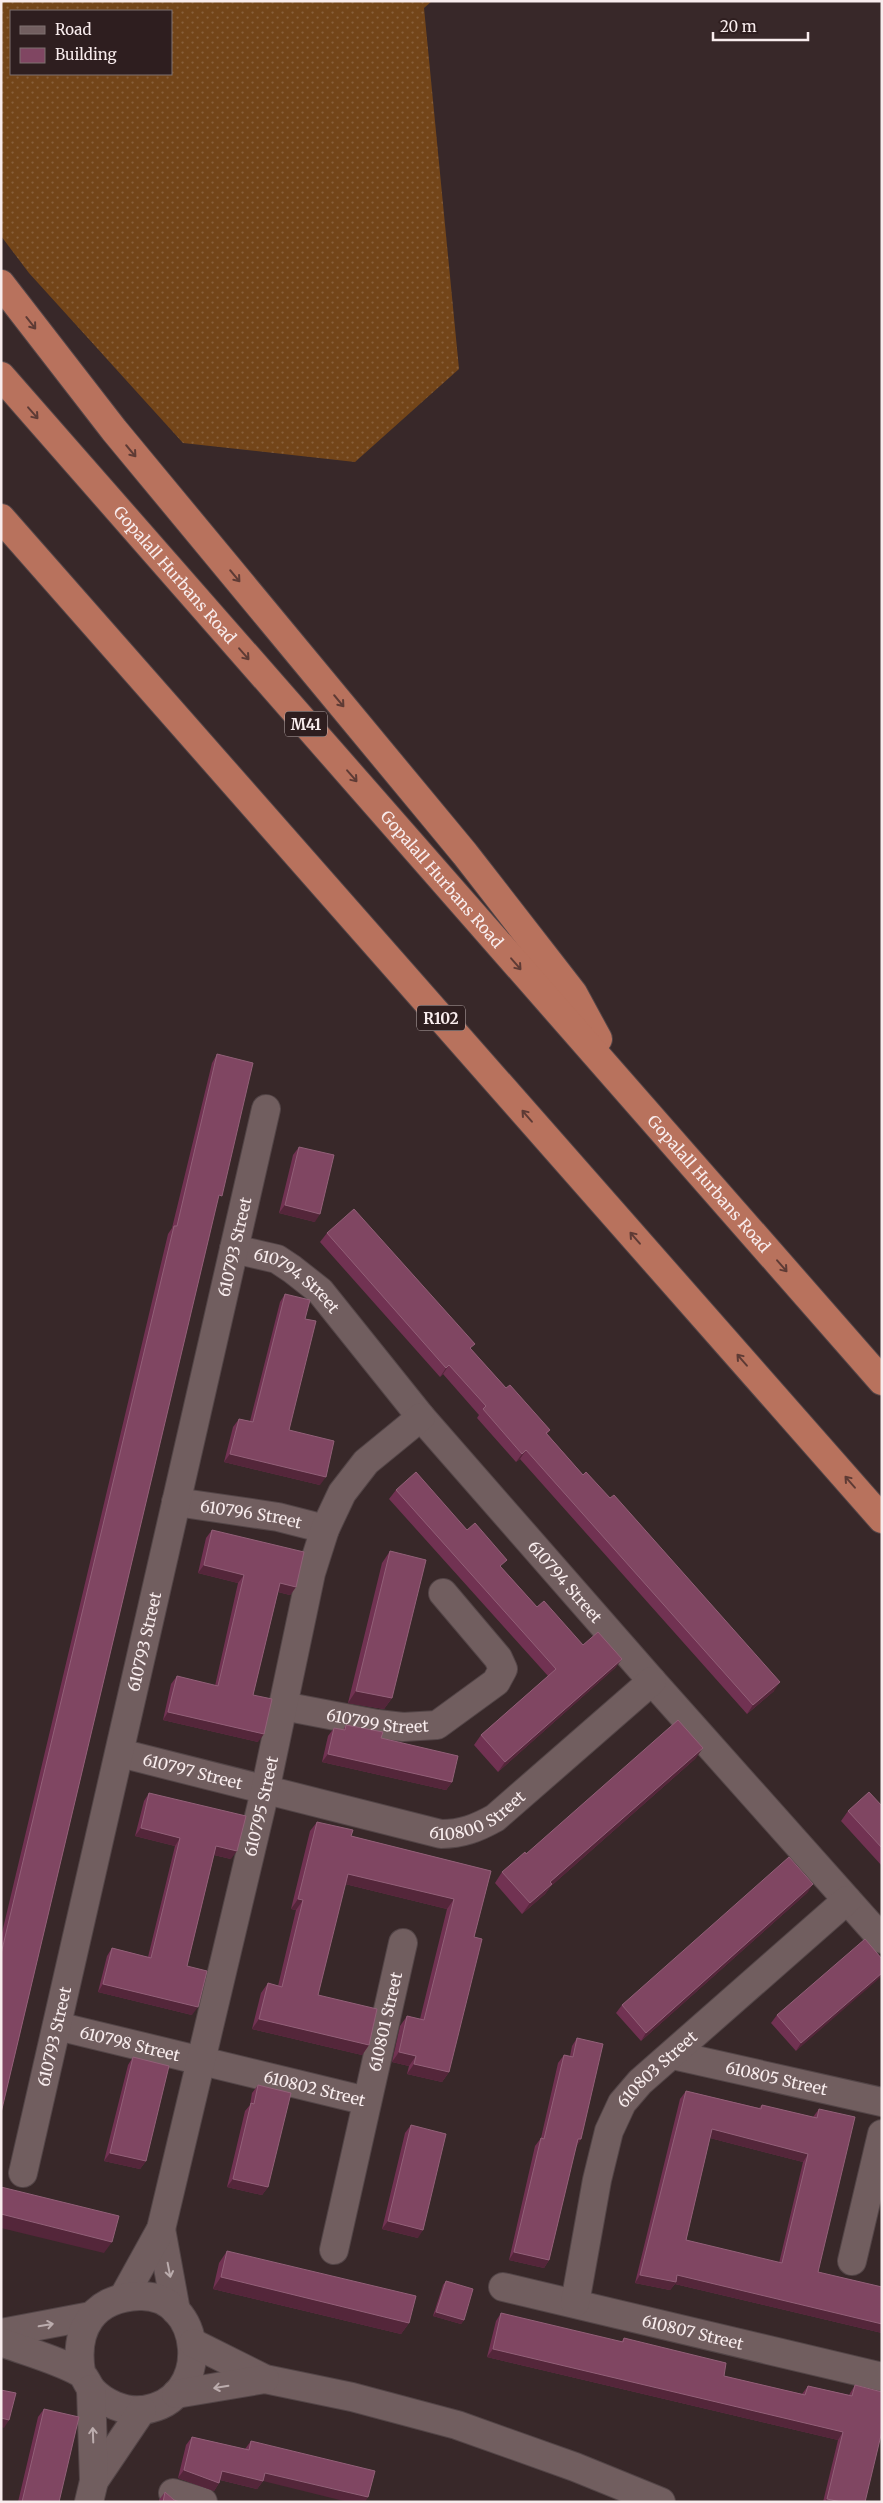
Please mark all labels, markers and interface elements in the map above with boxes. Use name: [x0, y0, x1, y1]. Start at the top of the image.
legend: [10, 10, 172, 75]
scale bar: [713, 10, 808, 42]
text: 20 m: [720, 17, 757, 36]
text: Road: [55, 20, 91, 39]
text: Building: [55, 45, 117, 64]
one-way arrow: [26, 316, 36, 330]
one-way arrow: [28, 406, 39, 419]
one-way arrow: [126, 444, 137, 457]
street label: Gopalall Hurbans Road: [109, 502, 241, 648]
one-way arrow: [229, 569, 240, 582]
one-way arrow: [239, 647, 250, 660]
one-way arrow: [333, 694, 344, 707]
road number: M41: [285, 712, 327, 736]
one-way arrow: [346, 769, 357, 782]
street label: Gopalall Hurbans Road: [376, 806, 508, 952]
one-way arrow: [511, 957, 522, 970]
road number: R102: [417, 1006, 465, 1030]
one-way arrow: [522, 1110, 533, 1123]
street label: Gopalall Hurbans Road: [643, 1111, 775, 1257]
street label: 610793 Street: [213, 1194, 256, 1299]
one-way arrow: [629, 1232, 641, 1245]
street label: 610794 Street: [252, 1244, 344, 1318]
one-way arrow: [777, 1260, 788, 1273]
one-way arrow: [736, 1354, 748, 1367]
one-way arrow: [844, 1476, 855, 1489]
street label: 610796 Street: [199, 1496, 305, 1533]
street label: 610794 Street: [524, 1536, 607, 1627]
street label: 610793 Street: [123, 1589, 166, 1693]
street label: 610799 Street: [325, 1705, 430, 1737]
street label: 610797 Street: [141, 1749, 245, 1794]
street label: 610795 Street: [240, 1754, 282, 1858]
street label: 610800 Street: [427, 1786, 530, 1844]
street label: 610801 Street: [364, 1969, 406, 2073]
street label: 610793 Street: [33, 1984, 75, 2088]
street label: 610798 Street: [78, 2022, 183, 2066]
street label: 610803 Street: [613, 2026, 702, 2112]
street label: 610805 Street: [724, 2057, 830, 2100]
street label: 610802 Street: [262, 2066, 368, 2110]
one-way arrow: [164, 2262, 174, 2278]
street label: 610807 Street: [640, 2310, 746, 2354]
one-way arrow: [38, 2319, 54, 2329]
one-way arrow: [213, 2382, 229, 2392]
one-way arrow: [88, 2428, 98, 2444]

